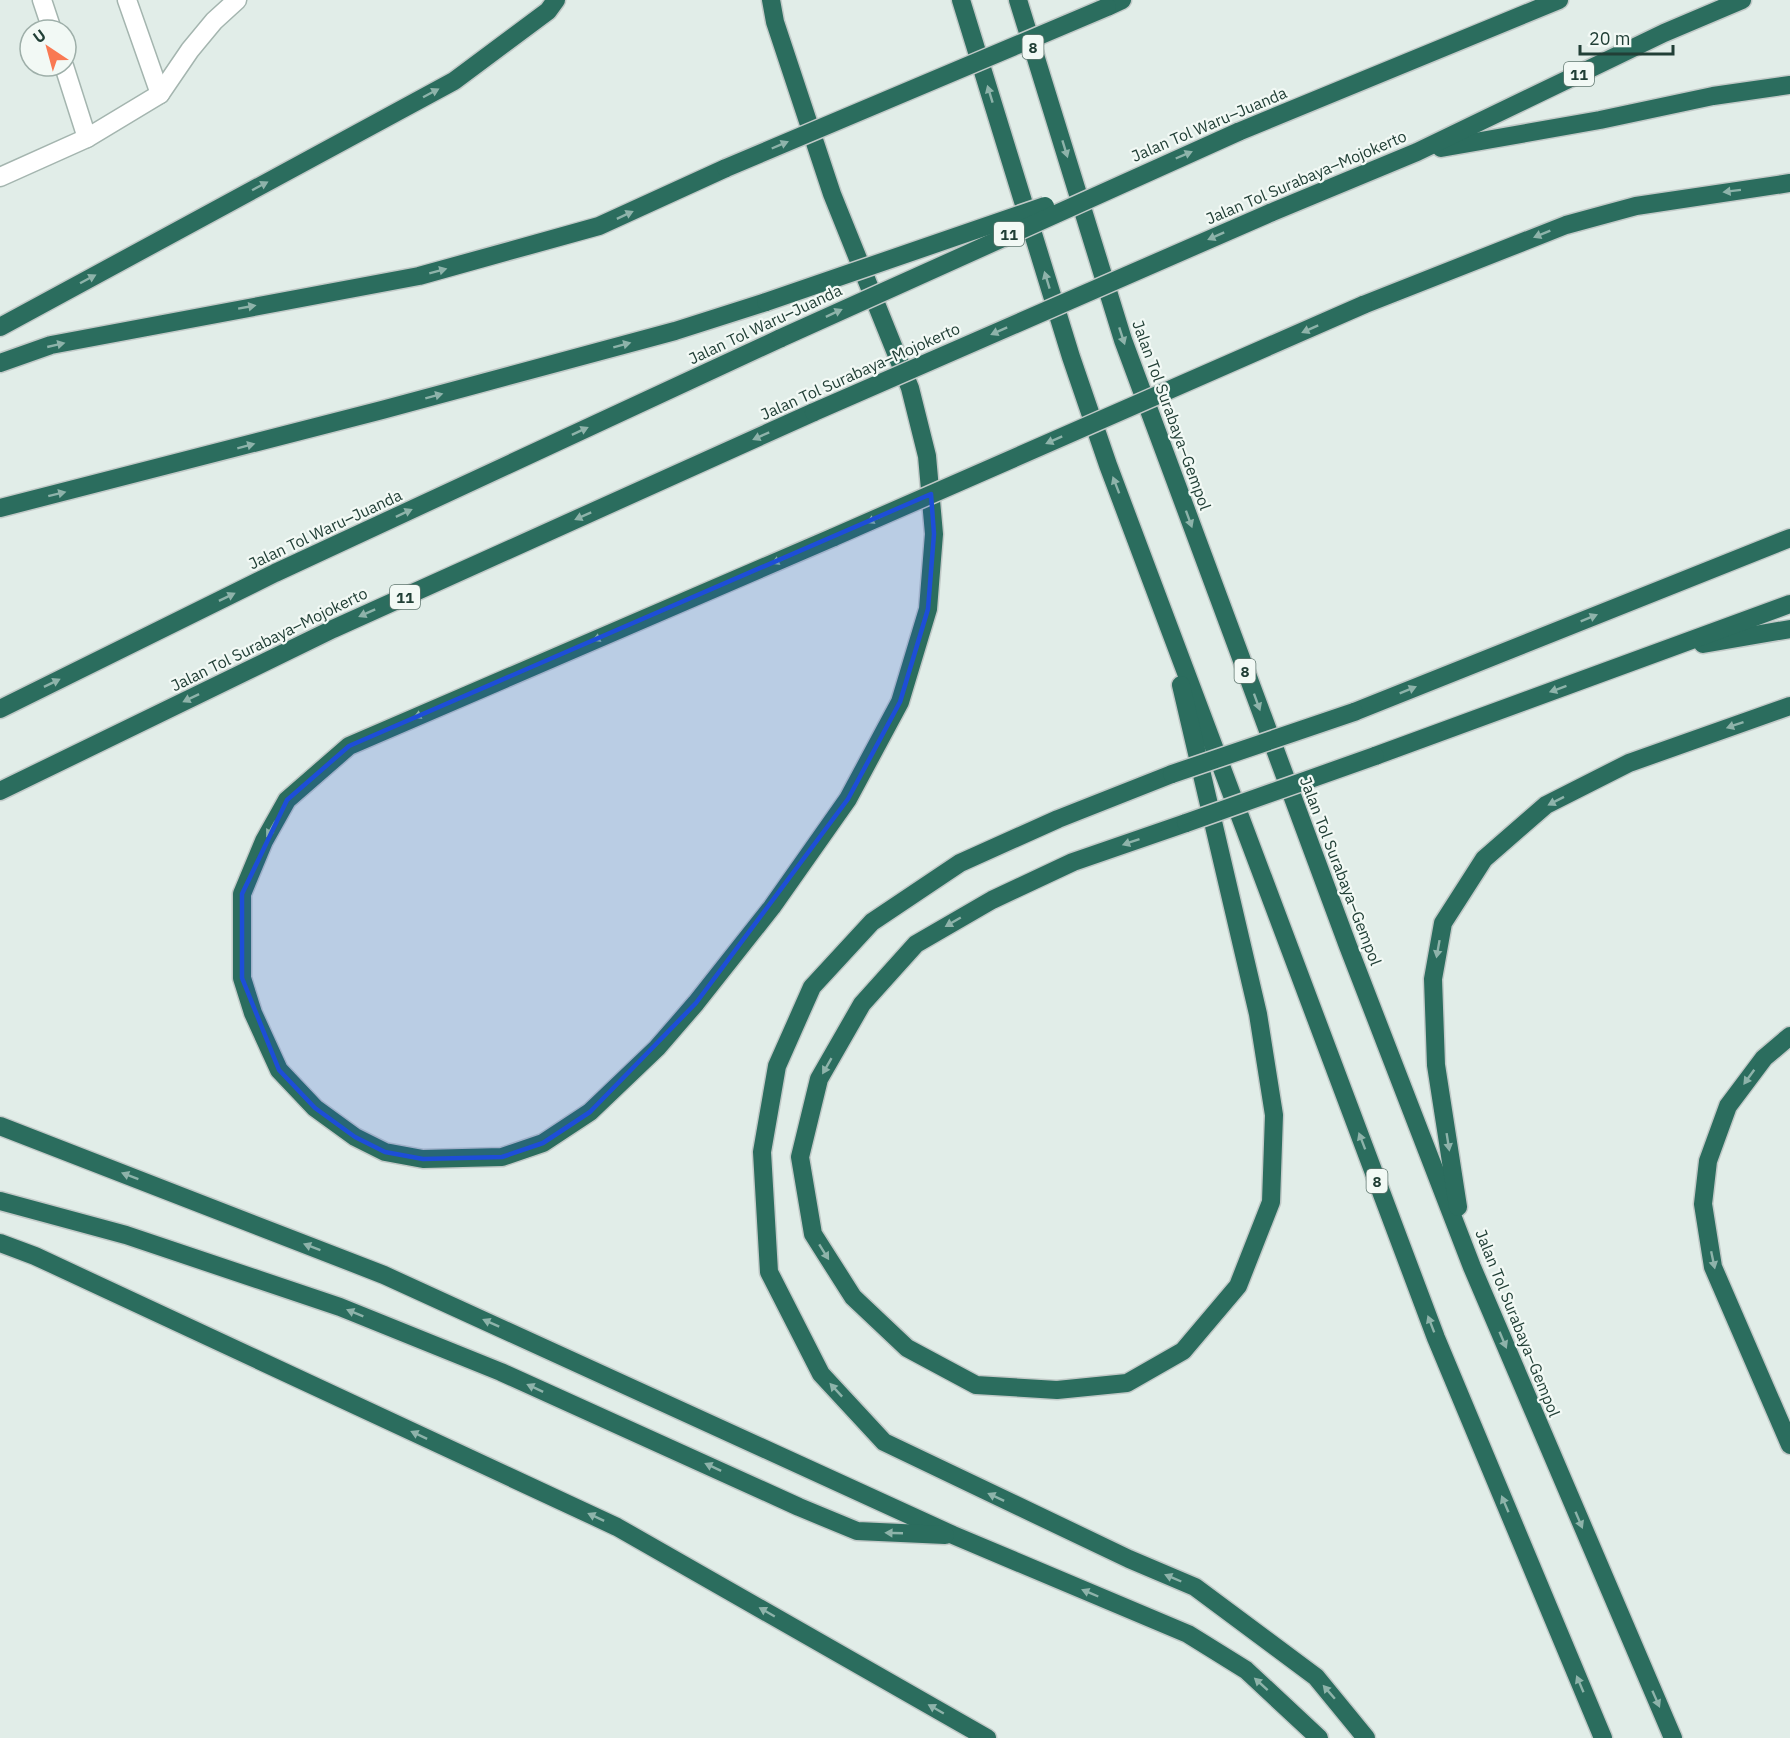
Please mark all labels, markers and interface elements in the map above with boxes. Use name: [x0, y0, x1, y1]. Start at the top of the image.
north arrow: [18, 18, 78, 78]
scale bar: [1580, 18, 1673, 56]
text: U: [29, 25, 50, 47]
text: 20 m: [1589, 27, 1631, 50]
road number: 8: [1022, 35, 1044, 59]
road number: 11: [1564, 62, 1594, 86]
street label: Jalan Tol Waru–Juanda: [1128, 82, 1290, 166]
one-way arrow: [985, 85, 994, 103]
one-way arrow: [423, 88, 440, 98]
street label: Jalan Tol Surabaya–Mojokerto: [1203, 126, 1409, 228]
one-way arrow: [772, 140, 790, 150]
one-way arrow: [1061, 140, 1070, 158]
one-way arrow: [1175, 150, 1193, 159]
one-way arrow: [251, 181, 268, 191]
one-way arrow: [1722, 186, 1741, 196]
one-way arrow: [616, 210, 633, 219]
road number: 11: [994, 222, 1024, 246]
one-way arrow: [1533, 229, 1551, 239]
one-way arrow: [1207, 232, 1225, 241]
one-way arrow: [429, 265, 447, 275]
one-way arrow: [1042, 271, 1052, 289]
one-way arrow: [80, 274, 97, 284]
street label: Jalan Tol Waru–Juanda: [685, 279, 845, 368]
one-way arrow: [238, 302, 257, 311]
one-way arrow: [826, 309, 843, 318]
street label: Jalan Tol Surabaya–Gempol: [1128, 317, 1216, 513]
street label: Jalan Tol Surabaya–Mojokerto: [757, 318, 963, 424]
one-way arrow: [1301, 324, 1318, 333]
one-way arrow: [990, 327, 1008, 336]
one-way arrow: [1117, 327, 1127, 345]
one-way arrow: [46, 339, 65, 349]
one-way arrow: [614, 340, 632, 349]
one-way arrow: [425, 391, 443, 400]
one-way arrow: [572, 427, 589, 436]
one-way arrow: [752, 432, 770, 441]
one-way arrow: [1045, 436, 1063, 446]
one-way arrow: [237, 441, 255, 450]
one-way arrow: [1111, 476, 1120, 494]
street label: Jalan Tol Waru–Juanda: [245, 484, 405, 573]
one-way arrow: [48, 489, 67, 498]
one-way arrow: [395, 509, 412, 518]
one-way arrow: [1185, 510, 1194, 528]
one-way arrow: [574, 511, 592, 521]
one-way arrow: [867, 514, 884, 523]
one-way arrow: [771, 556, 789, 565]
street label: Jalan Tol Surabaya–Mojokerto: [168, 583, 371, 695]
road number: 11: [390, 585, 420, 609]
one-way arrow: [219, 592, 236, 601]
one-way arrow: [359, 609, 376, 618]
one-way arrow: [1581, 613, 1599, 623]
one-way arrow: [592, 633, 610, 642]
road number: 8: [1234, 659, 1256, 683]
one-way arrow: [44, 679, 61, 688]
one-way arrow: [1548, 684, 1566, 694]
one-way arrow: [1400, 685, 1418, 695]
one-way arrow: [183, 693, 200, 702]
one-way arrow: [1252, 693, 1262, 711]
one-way arrow: [413, 710, 431, 720]
one-way arrow: [1726, 721, 1744, 731]
street label: Jalan Tol Surabaya–Gempol: [1296, 774, 1386, 968]
one-way arrow: [1547, 796, 1564, 805]
one-way arrow: [266, 821, 276, 838]
one-way arrow: [1121, 838, 1139, 848]
one-way arrow: [944, 917, 961, 927]
one-way arrow: [1433, 940, 1442, 959]
one-way arrow: [821, 1058, 832, 1074]
one-way arrow: [1744, 1070, 1756, 1085]
one-way arrow: [1357, 1132, 1367, 1150]
one-way arrow: [1443, 1133, 1452, 1152]
road number: 8: [1366, 1169, 1388, 1193]
one-way arrow: [121, 1171, 139, 1181]
street label: Jalan Tol Surabaya–Gempol: [1471, 1226, 1565, 1420]
one-way arrow: [303, 1242, 321, 1251]
one-way arrow: [819, 1244, 830, 1260]
one-way arrow: [1709, 1251, 1718, 1270]
one-way arrow: [345, 1308, 363, 1318]
one-way arrow: [1425, 1315, 1435, 1333]
one-way arrow: [483, 1319, 500, 1328]
one-way arrow: [1498, 1332, 1508, 1350]
one-way arrow: [526, 1383, 543, 1392]
one-way arrow: [830, 1383, 843, 1398]
one-way arrow: [411, 1431, 428, 1440]
one-way arrow: [704, 1463, 721, 1472]
one-way arrow: [987, 1492, 1004, 1501]
one-way arrow: [1500, 1495, 1509, 1513]
one-way arrow: [1574, 1511, 1584, 1529]
one-way arrow: [588, 1513, 605, 1522]
one-way arrow: [885, 1528, 904, 1537]
one-way arrow: [1164, 1573, 1182, 1582]
one-way arrow: [1081, 1588, 1099, 1597]
one-way arrow: [758, 1608, 775, 1618]
one-way arrow: [1575, 1675, 1584, 1693]
one-way arrow: [1254, 1678, 1269, 1691]
one-way arrow: [1323, 1685, 1336, 1700]
one-way arrow: [1652, 1690, 1661, 1708]
one-way arrow: [927, 1704, 944, 1714]

